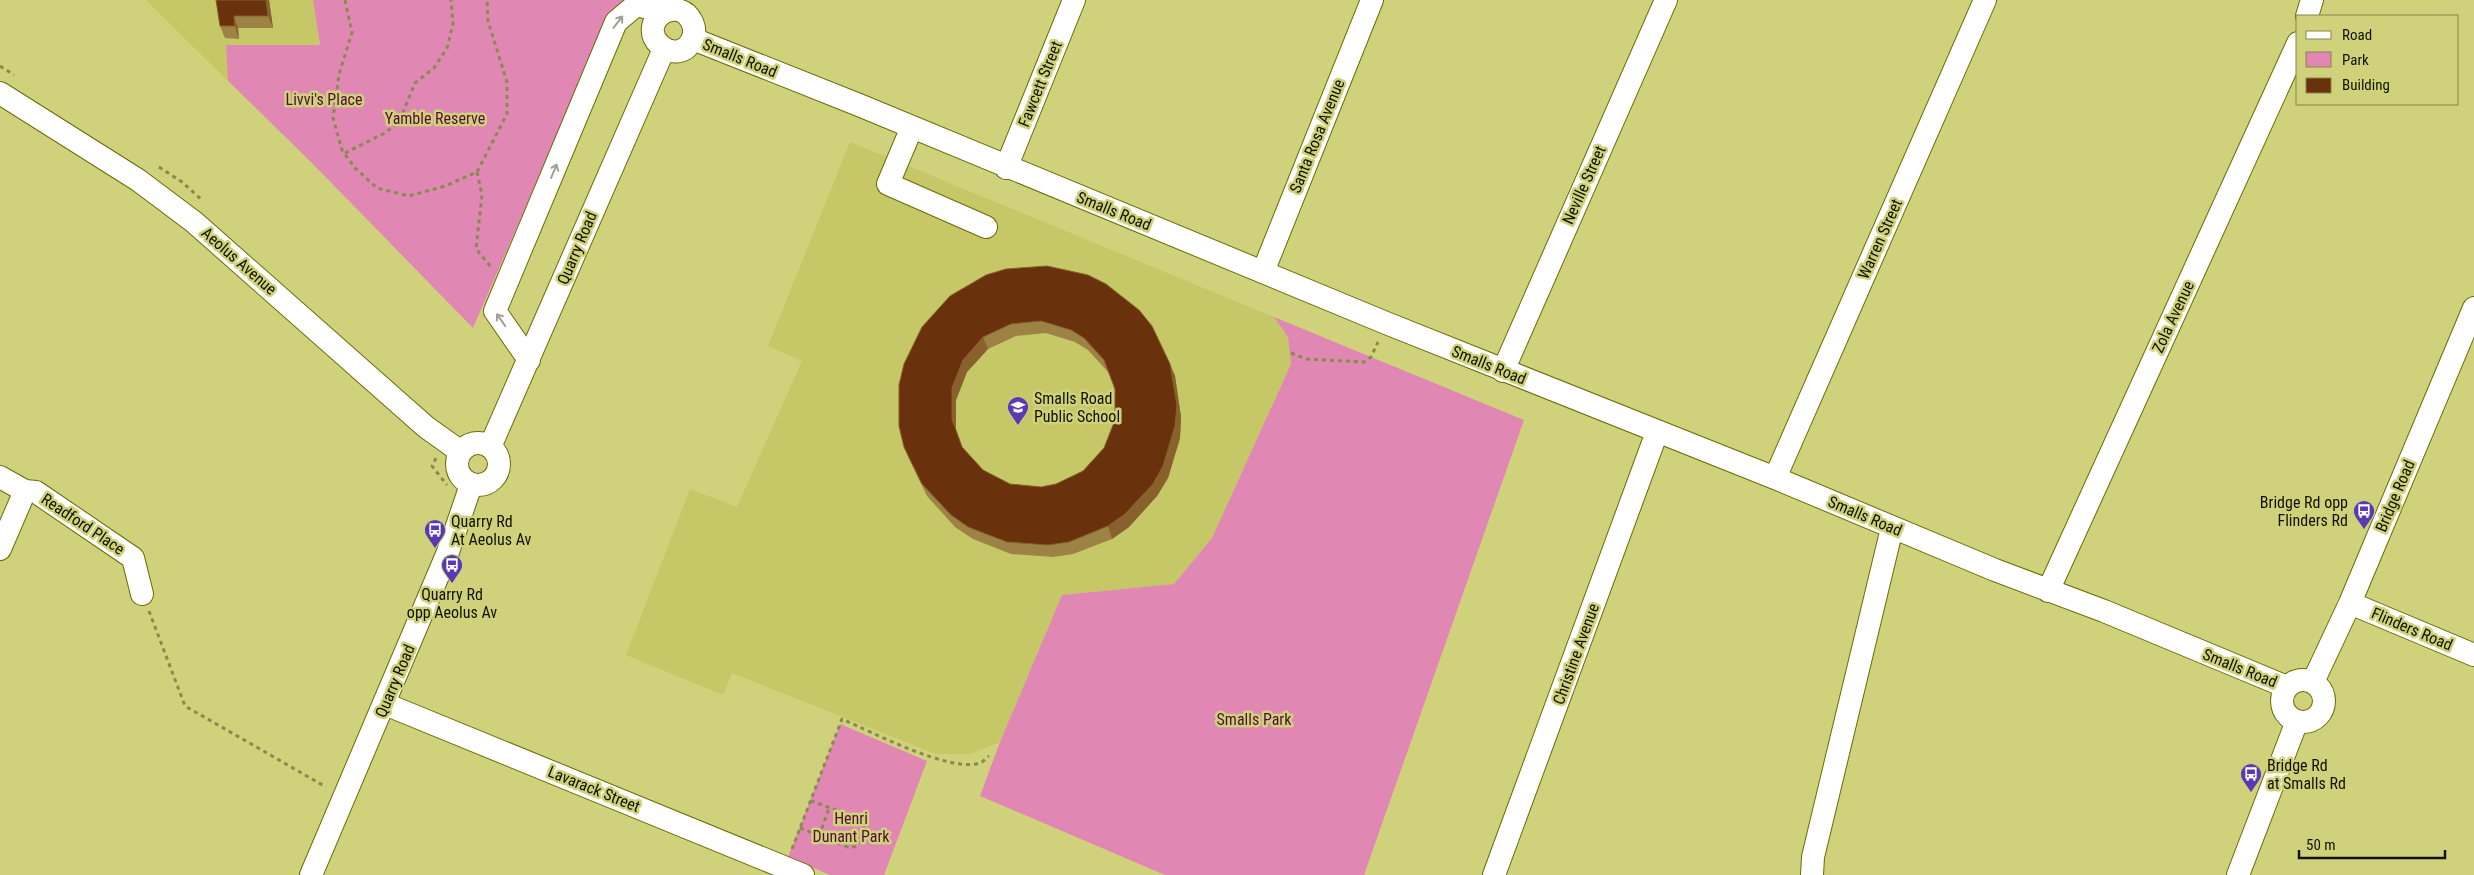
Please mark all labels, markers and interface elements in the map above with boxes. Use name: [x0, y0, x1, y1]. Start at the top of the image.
legend: [2296, 15, 2459, 105]
one-way arrow: [613, 16, 624, 29]
text: Road: [2342, 26, 2372, 44]
street label: Smalls Road: [700, 34, 780, 82]
street label: Fawcett Street: [1014, 38, 1066, 130]
text: Park: [2342, 51, 2369, 69]
street label: Santa Rosa Avenue: [1286, 76, 1348, 196]
text: Building: [2342, 76, 2390, 94]
park label: Livvi's Place: [286, 90, 362, 109]
park label: Yamble Reserve: [385, 109, 485, 128]
street label: Neville Street: [1558, 143, 1610, 227]
one-way arrow: [549, 164, 559, 179]
street label: Smalls Road: [1074, 187, 1154, 235]
street label: Warren Street: [1854, 196, 1906, 282]
street label: Quarry Road: [553, 209, 601, 287]
street label: Aeolus Avenue: [198, 223, 280, 299]
street label: Zola Avenue: [2148, 278, 2198, 356]
one-way arrow: [496, 313, 506, 327]
street label: Smalls Road: [1449, 341, 1529, 389]
place label: Smalls Road Public School: [1034, 389, 1120, 426]
school or university icon: Smalls Road Public School: [1006, 395, 1030, 426]
street label: Bridge Road: [2371, 457, 2419, 535]
street label: Readford Place: [38, 489, 128, 559]
street label: Smalls Road: [1825, 492, 1905, 540]
place label: Bridge Rd opp Flinders Rd: [2260, 493, 2348, 530]
bus stop icon: Bridge Rd opp Flinders Rd: [2352, 499, 2376, 530]
place label: Quarry Rd At Aeolus Av: [451, 512, 531, 549]
bus stop icon: Quarry Rd At Aeolus Av: [423, 518, 447, 549]
bus stop icon: Quarry Rd opp Aeolus Av: [440, 553, 464, 584]
place label: Quarry Rd opp Aeolus Av: [407, 585, 497, 622]
street label: Christine Avenue: [1549, 601, 1603, 707]
street label: Flinders Road: [2369, 603, 2455, 655]
street label: Quarry Road: [371, 642, 419, 720]
street label: Smalls Road: [2200, 644, 2280, 692]
park label: Smalls Park: [1217, 710, 1292, 729]
place label: Bridge Rd at Smalls Rd: [2267, 756, 2346, 793]
street label: Lavarack Street: [545, 762, 643, 816]
bus stop icon: Bridge Rd at Smalls Rd: [2239, 762, 2263, 793]
park label: Henri Dunant Park: [813, 809, 890, 846]
scale bar: [2299, 828, 2445, 860]
text: 50 m: [2306, 836, 2336, 854]

